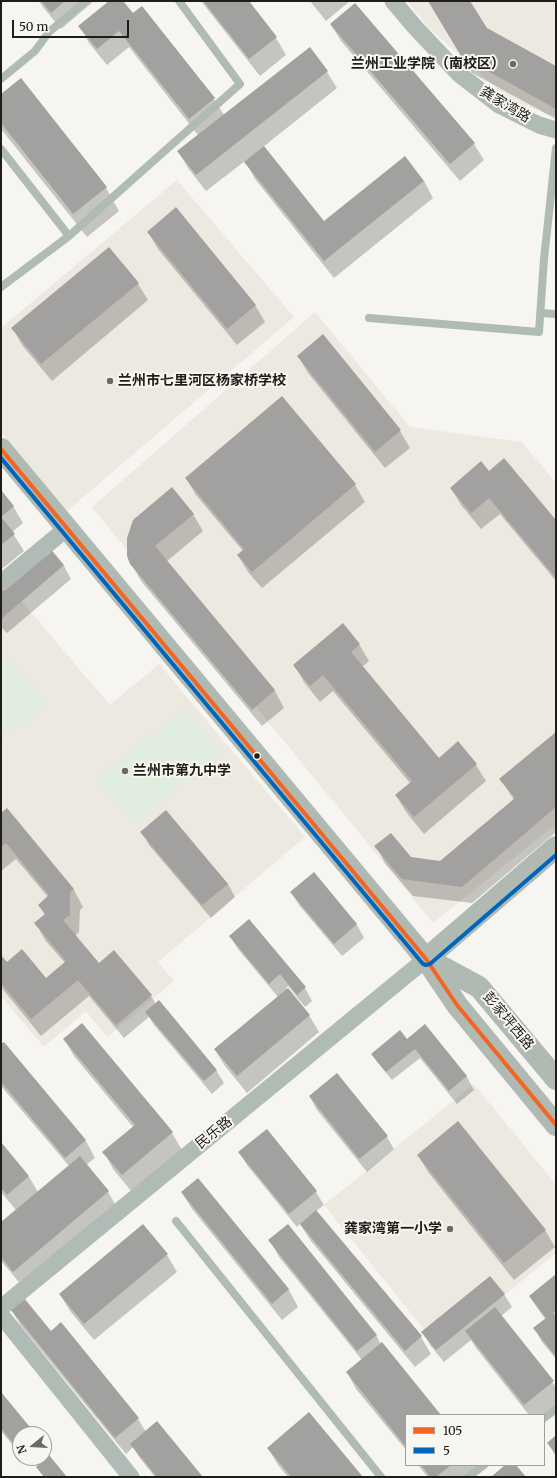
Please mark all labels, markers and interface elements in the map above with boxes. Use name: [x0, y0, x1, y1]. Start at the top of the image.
scale bar: [14, 12, 131, 38]
text: 50 m: [19, 19, 48, 34]
place label: 兰州工业学院（南校区）: [351, 56, 505, 72]
marker: 兰州工业学院（南校区）: [508, 59, 518, 69]
street label: 龚家湾路: [477, 83, 533, 127]
place label: 兰州市七里河区杨家桥学校: [118, 373, 286, 389]
marker: 兰州市七里河区杨家桥学校: [105, 376, 115, 386]
unlabelled marker: [252, 751, 262, 761]
place label: 兰州市第九中学: [133, 763, 231, 779]
marker: 兰州市第九中学: [120, 766, 130, 776]
street label: 彭家坪西路: [479, 989, 537, 1053]
street label: 民乐路: [192, 1113, 236, 1153]
place label: 龚家湾第一小学: [344, 1221, 442, 1237]
marker: 龚家湾第一小学: [445, 1224, 455, 1234]
legend: [405, 1414, 545, 1466]
text: 105: [443, 1423, 462, 1438]
north arrow: [12, 1426, 52, 1466]
text: N: [14, 1443, 30, 1456]
text: 5: [443, 1443, 450, 1458]

